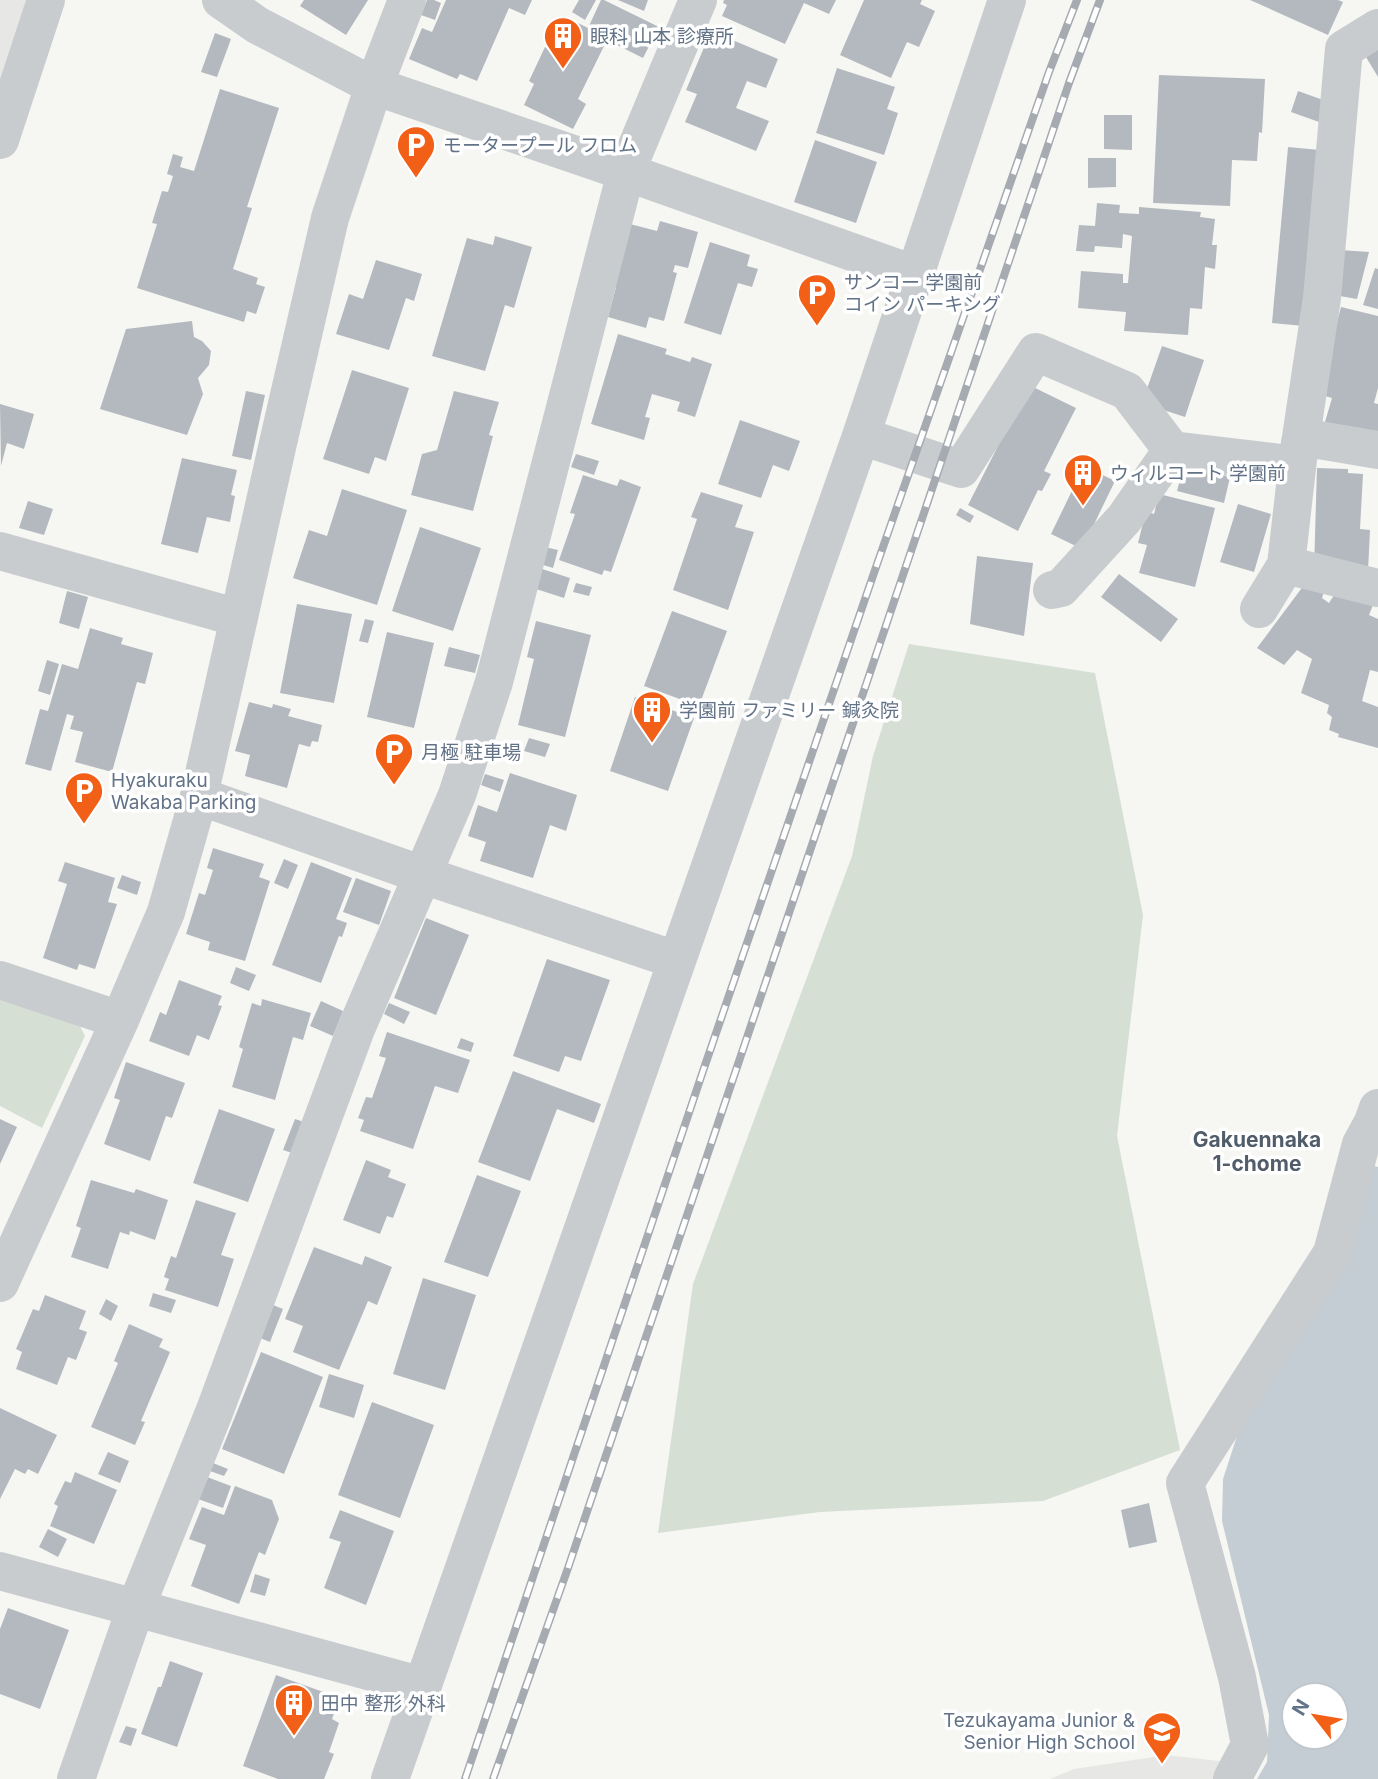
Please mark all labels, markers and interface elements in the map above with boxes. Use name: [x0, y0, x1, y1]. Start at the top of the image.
building icon: 眼科 山本 診療所: [542, 15, 584, 70]
place label: 眼科 山本 診療所: [590, 25, 734, 48]
parking icon: モータープール フロム: [395, 124, 437, 179]
place label: モータープール フロム: [443, 134, 637, 157]
place label: サンコー 学園前 コイン パーキング: [844, 271, 1001, 316]
parking icon: サンコー 学園前 コイン パーキング: [796, 272, 838, 327]
building icon: ウィルコート 学園前: [1062, 452, 1104, 507]
place label: ウィルコート 学園前: [1110, 462, 1286, 485]
building icon: 学園前 ファミリー 鍼灸院: [631, 689, 673, 744]
place label: 学園前 ファミリー 鍼灸院: [679, 699, 899, 722]
parking icon: 月極 駐車場: [373, 731, 415, 786]
place label: 月極 駐車場: [421, 741, 521, 764]
place label: Hyakuraku Wakaba Parking: [111, 769, 257, 814]
parking icon: Hyakuraku Wakaba Parking: [63, 770, 105, 825]
district label: Gakuennaka 1-chome: [1193, 1127, 1321, 1176]
north arrow: [1280, 1681, 1350, 1751]
building icon: 田中 整形 外科: [273, 1682, 315, 1737]
place label: 田中 整形 外科: [321, 1692, 446, 1715]
text: N: [1287, 1695, 1314, 1720]
place label: Tezukayama Junior & Senior High School: [943, 1709, 1135, 1754]
school or university icon: Tezukayama Junior & Senior High School: [1141, 1710, 1183, 1765]

